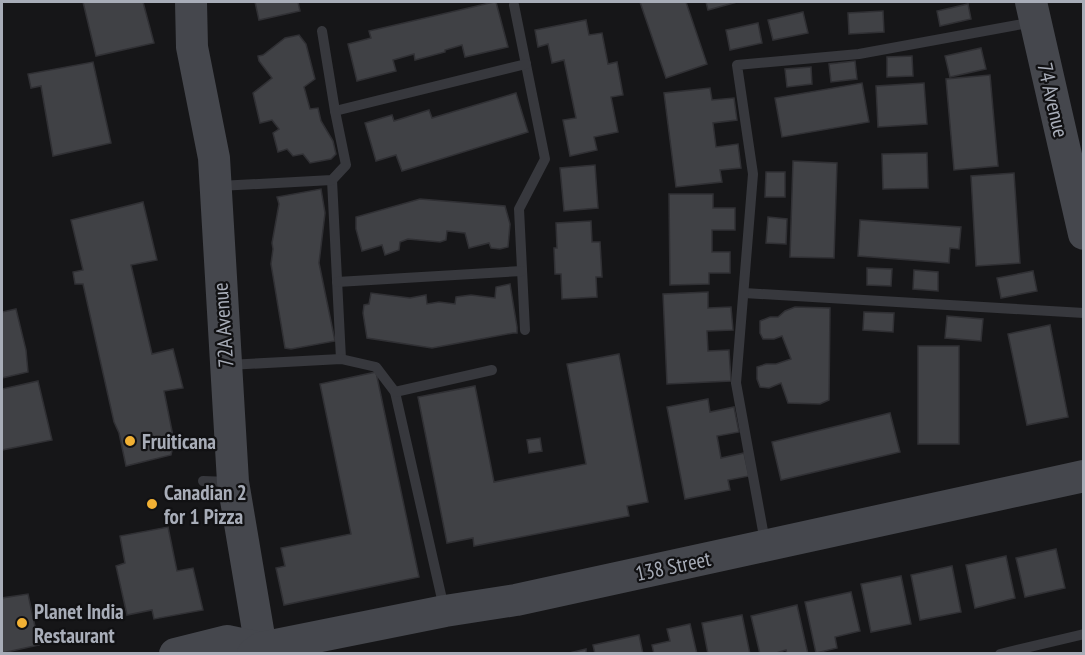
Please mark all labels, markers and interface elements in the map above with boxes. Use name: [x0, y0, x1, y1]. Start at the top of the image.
street label: 74 Avenue: [1031, 60, 1075, 140]
street label: 72A Avenue: [207, 282, 239, 368]
place label: Fruiticana: [142, 428, 216, 455]
marker: Fruiticana: [123, 434, 137, 448]
place label: Canadian 2 for 1 Pizza: [164, 479, 247, 530]
marker: Canadian 2 for 1 Pizza: [145, 497, 159, 511]
street label: 138 Street: [633, 545, 713, 587]
place label: Planet India Restaurant: [34, 598, 124, 649]
marker: Planet India Restaurant: [15, 616, 29, 630]

